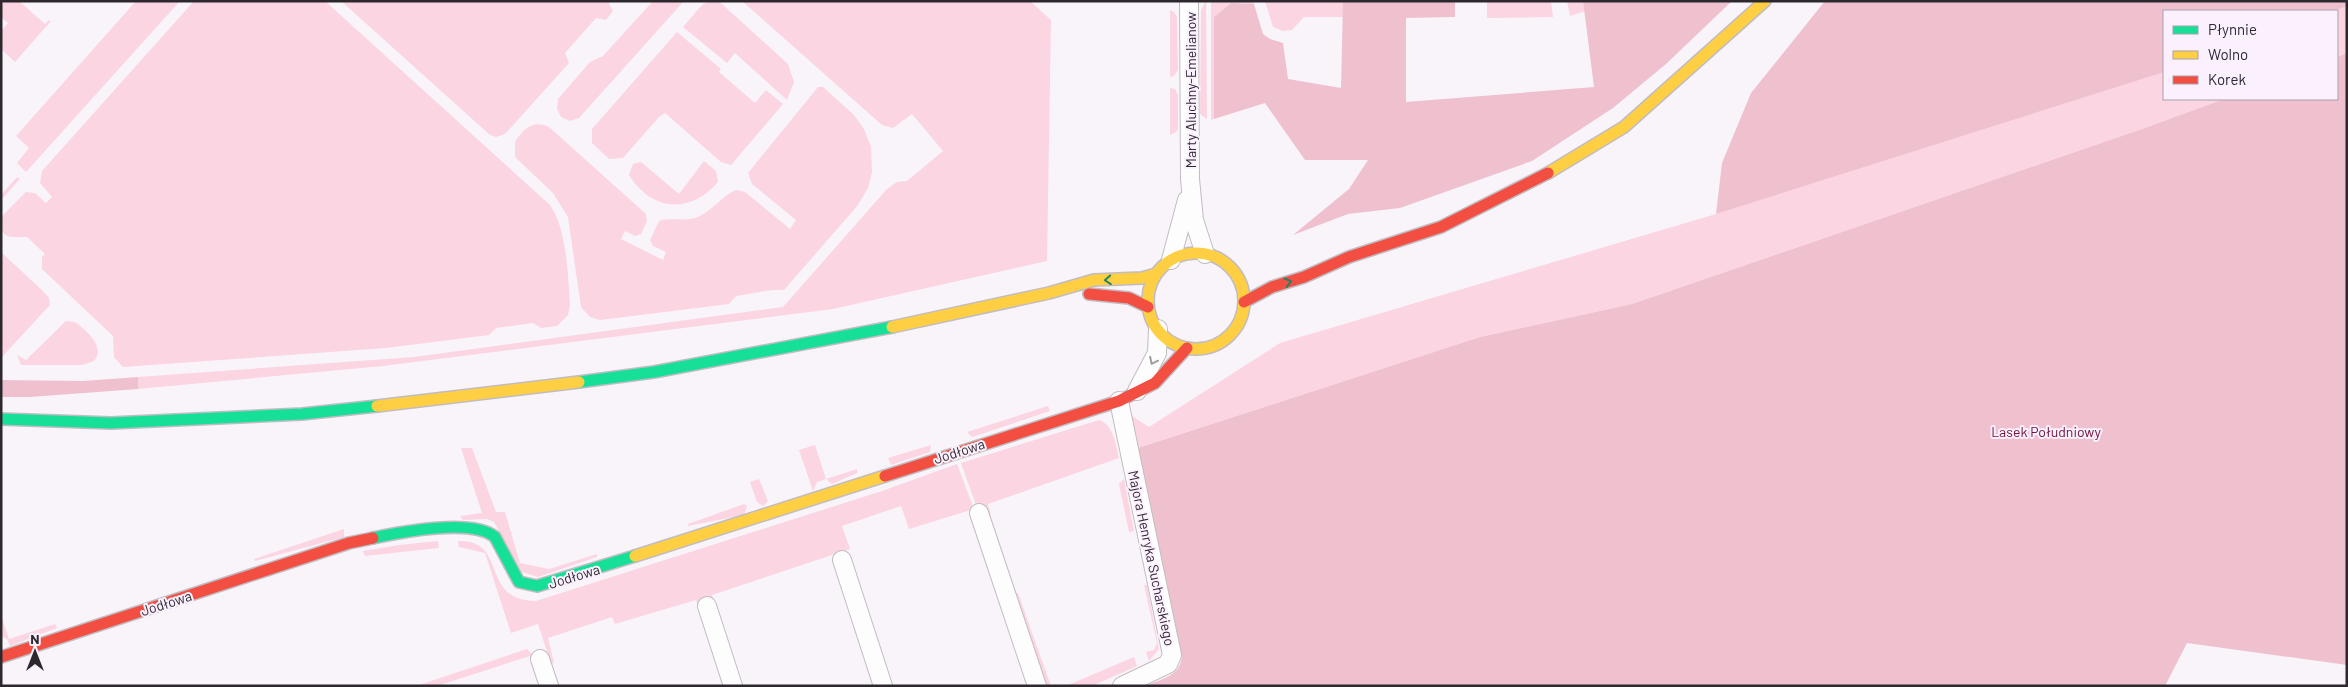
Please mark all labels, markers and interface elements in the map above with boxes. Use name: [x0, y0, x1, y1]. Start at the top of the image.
legend: [2163, 10, 2338, 100]
street label: Marty Aluchny-Emelianow: [1182, 12, 1199, 168]
text: Płynnie: [2208, 20, 2257, 38]
text: Wolno: [2208, 45, 2248, 63]
text: Korek: [2208, 70, 2246, 88]
one-way arrow: [1103, 274, 1111, 285]
one-way arrow: [1283, 277, 1292, 287]
one-way arrow: [1149, 356, 1159, 365]
park label: Lasek Południowy: [1991, 423, 2101, 440]
street label: Jodłowa: [931, 435, 987, 467]
street label: Majora Henryka Sucharskiego: [1125, 469, 1179, 647]
street label: Jodłowa: [546, 560, 602, 592]
street label: Jodłowa: [138, 587, 194, 619]
north arrow: [10, 627, 60, 677]
text: N: [30, 630, 40, 647]

